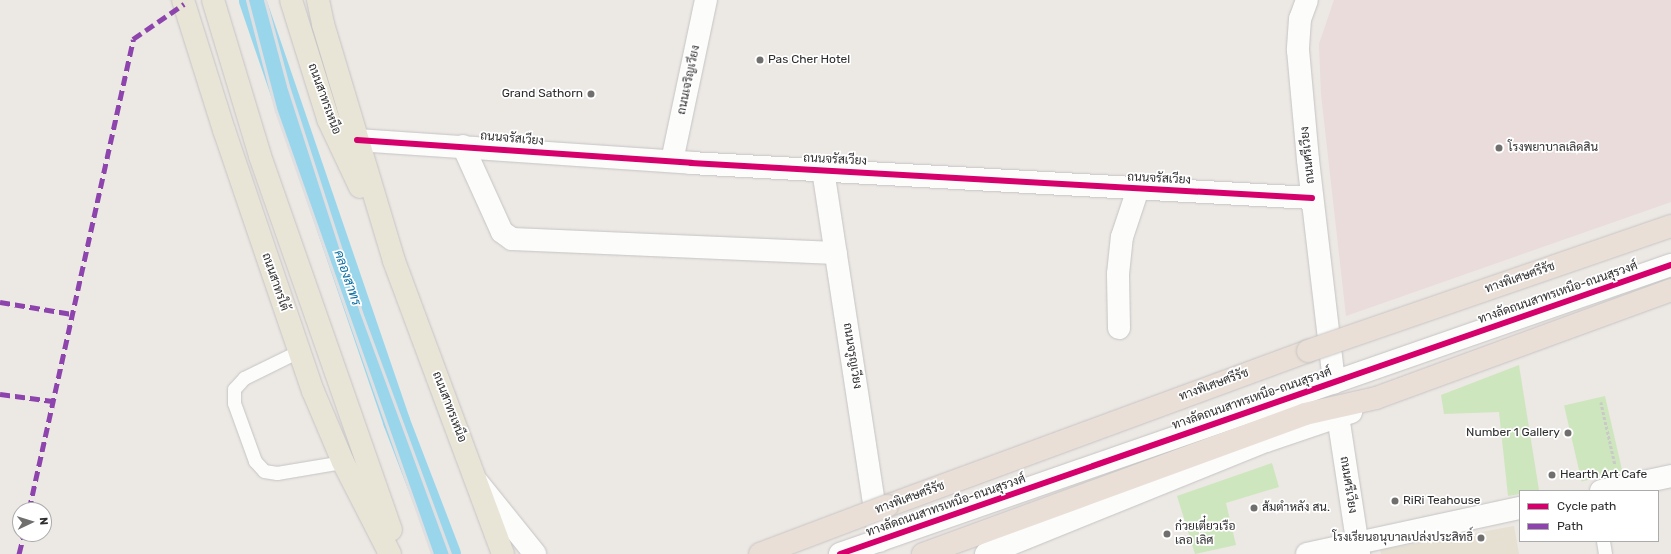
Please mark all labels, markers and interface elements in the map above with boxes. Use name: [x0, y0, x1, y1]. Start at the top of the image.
street label: ถนนเจริญเวียง: [675, 44, 703, 116]
place label: Pas Cher Hotel: [768, 53, 851, 67]
marker: Pas Cher Hotel: [755, 55, 765, 65]
street label: ถนนสาทรเหนือ: [304, 61, 344, 137]
place label: Grand Sathorn: [502, 87, 583, 101]
marker: Grand Sathorn: [586, 89, 596, 99]
street label: ถนนศรีเวียง: [1298, 126, 1318, 184]
street label: ถนนจรัสเวียง: [480, 129, 544, 149]
place label: โรงพยาบาลเลิดสิน: [1508, 141, 1598, 155]
marker: โรงพยาบาลเลิดสิน: [1493, 142, 1505, 154]
street label: ถนนจรัสเวียง: [803, 151, 867, 169]
street label: ถนนจรัสเวียง: [1127, 170, 1191, 188]
water label: คลองสาทร: [330, 248, 364, 308]
street label: ถนนสาทรใต้: [258, 251, 292, 313]
street label: ทางลัดถนนสาทรเหนือ-ถนนสุรวงศ์: [1476, 259, 1640, 327]
street label: ทางพิเศษศรีรัช: [1483, 259, 1557, 297]
street label: ถนนจรูญเวียง: [840, 322, 864, 390]
street label: ทางลัดถนนสาทรเหนือ-ถนนสุรวงศ์: [1170, 365, 1334, 433]
street label: ทางพิเศษศรีรัช: [1177, 366, 1251, 404]
street label: ถนนสาทรเหนือ: [429, 370, 469, 444]
place label: Number 1 Gallery: [1466, 426, 1560, 440]
marker: Number 1 Gallery: [1563, 428, 1573, 438]
street label: ถนนศรีเวียง: [1336, 455, 1360, 515]
place label: Hearth Art Cafe: [1560, 468, 1647, 482]
marker: Hearth Art Cafe: [1547, 470, 1557, 480]
street label: ทางลัดถนนสาทรเหนือ-ถนนสุรวงศ์: [864, 472, 1028, 540]
street label: ทางพิเศษศรีรัช: [873, 479, 947, 517]
legend: [1519, 490, 1659, 542]
place label: RiRi Teahouse: [1403, 494, 1481, 508]
marker: RiRi Teahouse: [1390, 496, 1400, 506]
text: Cycle path: [1557, 499, 1616, 513]
place label: ส้มตำหลัง สน.: [1262, 501, 1330, 515]
north arrow: [12, 502, 52, 542]
marker: ส้มตำหลัง สน.: [1249, 503, 1259, 513]
text: N: [37, 517, 50, 526]
text: Path: [1557, 519, 1583, 533]
place label: ก๋วยเตี๋ยวเรือ เลอ เลิศ: [1175, 520, 1236, 548]
marker: ก๋วยเตี๋ยวเรือ เลอ เลิศ: [1162, 529, 1172, 539]
place label: โรงเรียนอนุบาลเปล่งประสิทธิ์: [1333, 531, 1473, 545]
marker: โรงเรียนอนุบาลเปล่งประสิทธิ์: [1476, 533, 1486, 543]

